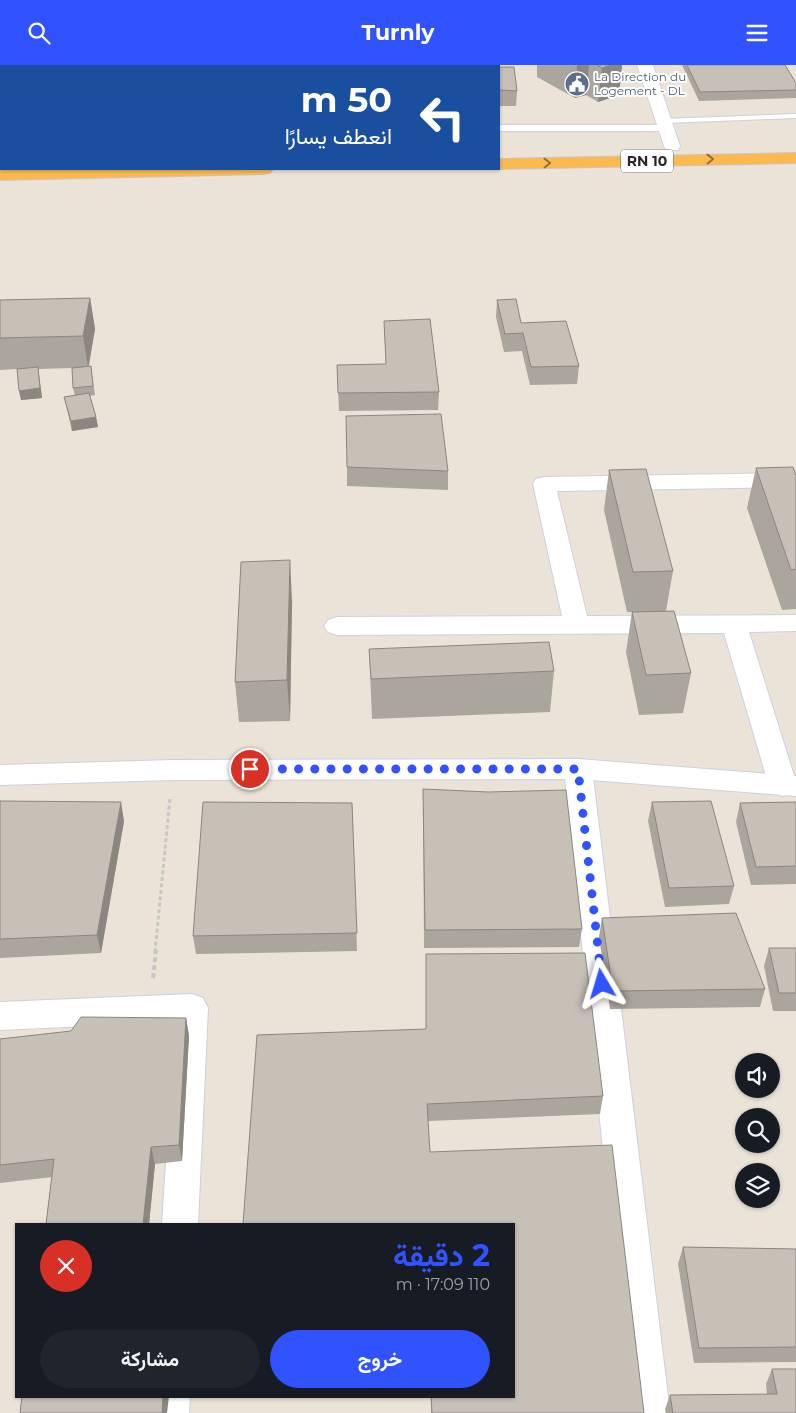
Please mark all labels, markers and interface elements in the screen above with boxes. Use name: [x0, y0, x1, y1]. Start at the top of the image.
icon: search: [25, 19, 53, 47]
text: Turnly: [362, 19, 434, 46]
icon: menu: [743, 19, 771, 47]
place label: La Direction du Logement - DL: [594, 69, 686, 98]
public building icon: La Direction du Logement - DL: [564, 71, 590, 97]
text: 50 m: [301, 78, 392, 121]
icon: left: [410, 85, 475, 150]
text: انعطف يسارًا: [285, 123, 392, 150]
road number: RN 10: [621, 149, 673, 173]
one-way arrow: [706, 154, 714, 165]
one-way arrow: [544, 158, 552, 168]
pin: [229, 748, 271, 790]
icon: arrive: [236, 755, 264, 783]
position arrow: [575, 957, 627, 1009]
map controls: [735, 1053, 780, 1208]
button: sound: [735, 1053, 780, 1098]
button: search: [735, 1108, 780, 1153]
button: layers: [735, 1163, 780, 1208]
text: 2 دقيقة: [393, 1237, 490, 1274]
button: close: [40, 1240, 92, 1292]
text: 110 m · 17:09: [396, 1275, 490, 1294]
button: مشاركة: [40, 1330, 260, 1388]
button: خروج: [270, 1330, 490, 1388]

